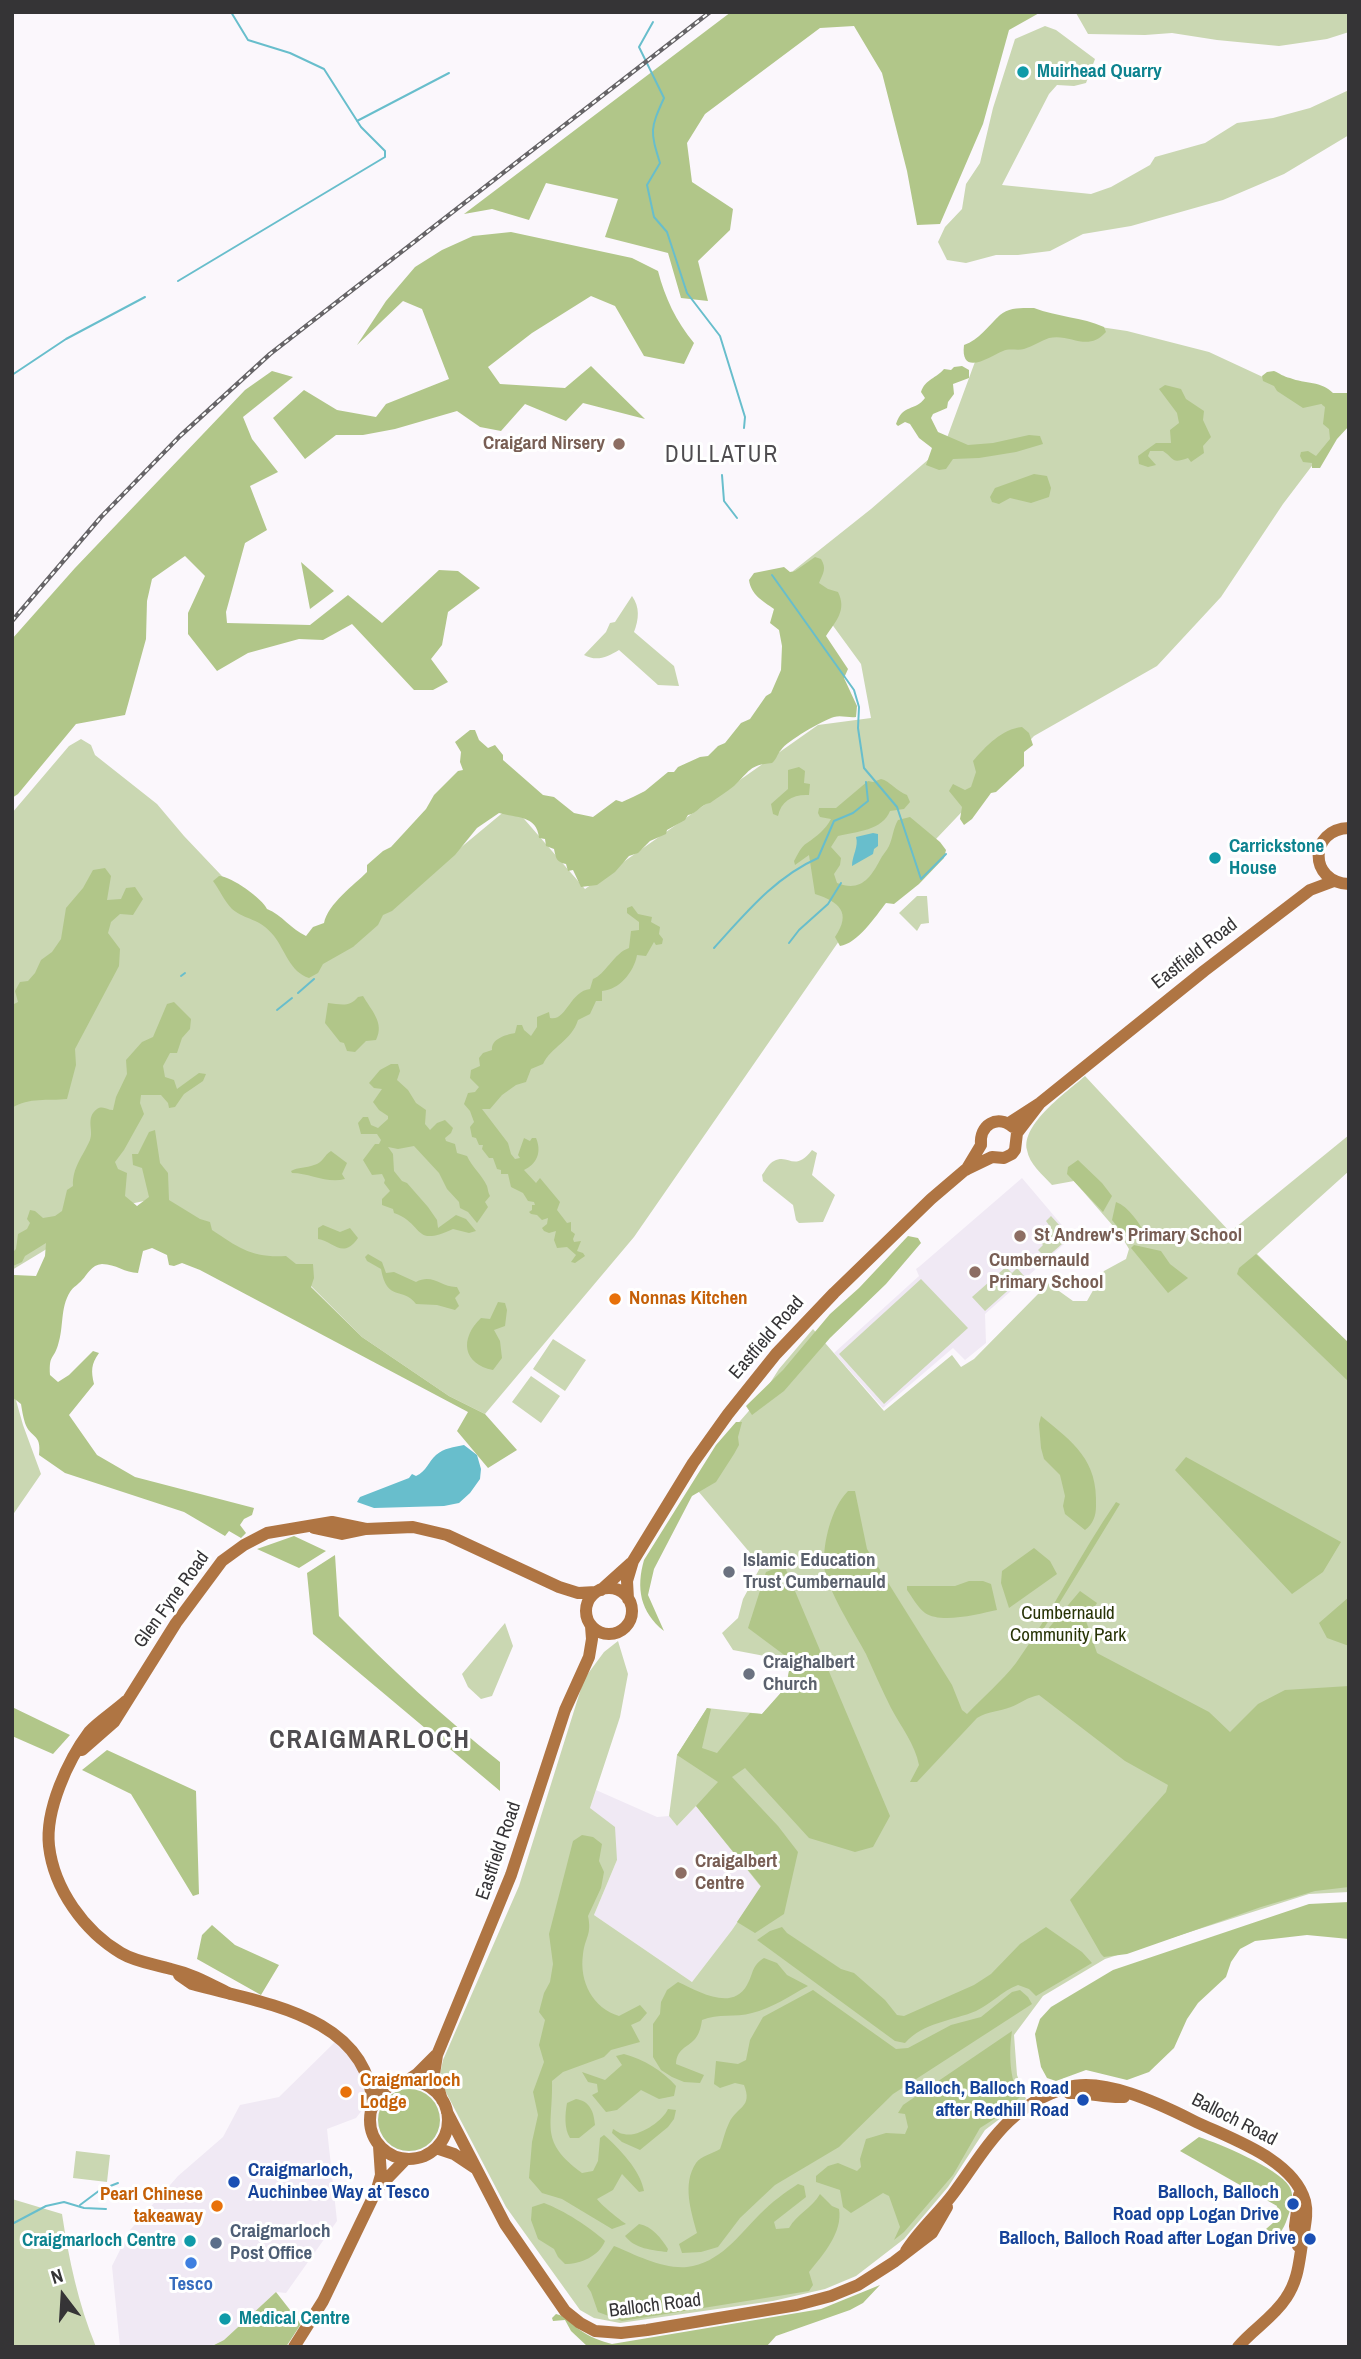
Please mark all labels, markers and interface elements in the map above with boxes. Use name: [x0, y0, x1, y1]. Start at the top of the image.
place label: Muirhead Quarry: [1037, 61, 1162, 83]
marker: Muirhead Quarry: [1015, 64, 1031, 80]
place label: Craigard Nirsery: [483, 433, 605, 455]
marker: Craigard Nirsery: [611, 436, 627, 452]
district label: DULLATUR: [666, 442, 778, 470]
place label: Carrickstone House: [1229, 836, 1324, 880]
marker: Carrickstone House: [1207, 850, 1223, 866]
street label: Eastfield Road: [1148, 914, 1242, 994]
place label: St Andrew's Primary School: [1034, 1225, 1242, 1247]
marker: St Andrew's Primary School: [1012, 1228, 1028, 1244]
place label: Cumbernauld Primary School: [989, 1250, 1103, 1294]
marker: Cumbernauld Primary School: [967, 1264, 983, 1280]
place label: Nonnas Kitchen: [629, 1288, 748, 1310]
marker: Nonnas Kitchen: [607, 1291, 623, 1307]
street label: Eastfield Road: [725, 1292, 809, 1384]
street label: Glen Fyne Road: [129, 1547, 215, 1653]
place label: Islamic Education Trust Cumbernauld: [743, 1550, 886, 1594]
marker: Islamic Education Trust Cumbernauld: [721, 1564, 737, 1580]
park label: Cumbernauld Community Park: [1010, 1603, 1126, 1647]
place label: Craighalbert Church: [763, 1652, 855, 1696]
marker: Craighalbert Church: [741, 1666, 757, 1682]
district label: CRAIGMARLOCH: [271, 1725, 469, 1757]
street label: Eastfield Road: [472, 1799, 526, 1903]
place label: Craigalbert Centre: [695, 1851, 777, 1895]
marker: Craigalbert Centre: [673, 1865, 689, 1881]
place label: Craigmarloch Lodge: [360, 2070, 460, 2114]
place label: Balloch, Balloch Road after Redhill Road: [904, 2078, 1069, 2122]
marker: Craigmarloch Lodge: [338, 2084, 354, 2100]
street label: Balloch Road: [1188, 2089, 1280, 2151]
marker: Balloch, Balloch Road after Redhill Road: [1075, 2092, 1091, 2108]
place label: Craigmarloch, Auchinbee Way at Tesco: [248, 2160, 430, 2204]
marker: Craigmarloch, Auchinbee Way at Tesco: [226, 2174, 242, 2190]
place label: Balloch, Balloch Road opp Logan Drive: [1113, 2182, 1279, 2226]
place label: Pearl Chinese takeaway: [100, 2184, 203, 2228]
marker: Balloch, Balloch Road opp Logan Drive: [1285, 2196, 1301, 2212]
marker: Pearl Chinese takeaway: [209, 2198, 225, 2214]
place label: Craigmarloch Post Office: [230, 2221, 330, 2265]
place label: Balloch, Balloch Road after Logan Drive: [999, 2228, 1296, 2250]
place label: Craigmarloch Centre: [22, 2230, 176, 2252]
marker: Balloch, Balloch Road after Logan Drive: [1302, 2231, 1318, 2247]
marker: Craigmarloch Centre: [182, 2233, 198, 2249]
marker: Craigmarloch Post Office: [208, 2235, 224, 2251]
marker: Tesco: [183, 2255, 199, 2271]
north arrow: [28, 2261, 98, 2331]
text: N: [48, 2262, 66, 2290]
place label: Tesco: [169, 2274, 213, 2296]
street label: Balloch Road: [608, 2289, 702, 2323]
place label: Medical Centre: [239, 2308, 350, 2330]
marker: Medical Centre: [217, 2311, 233, 2327]

